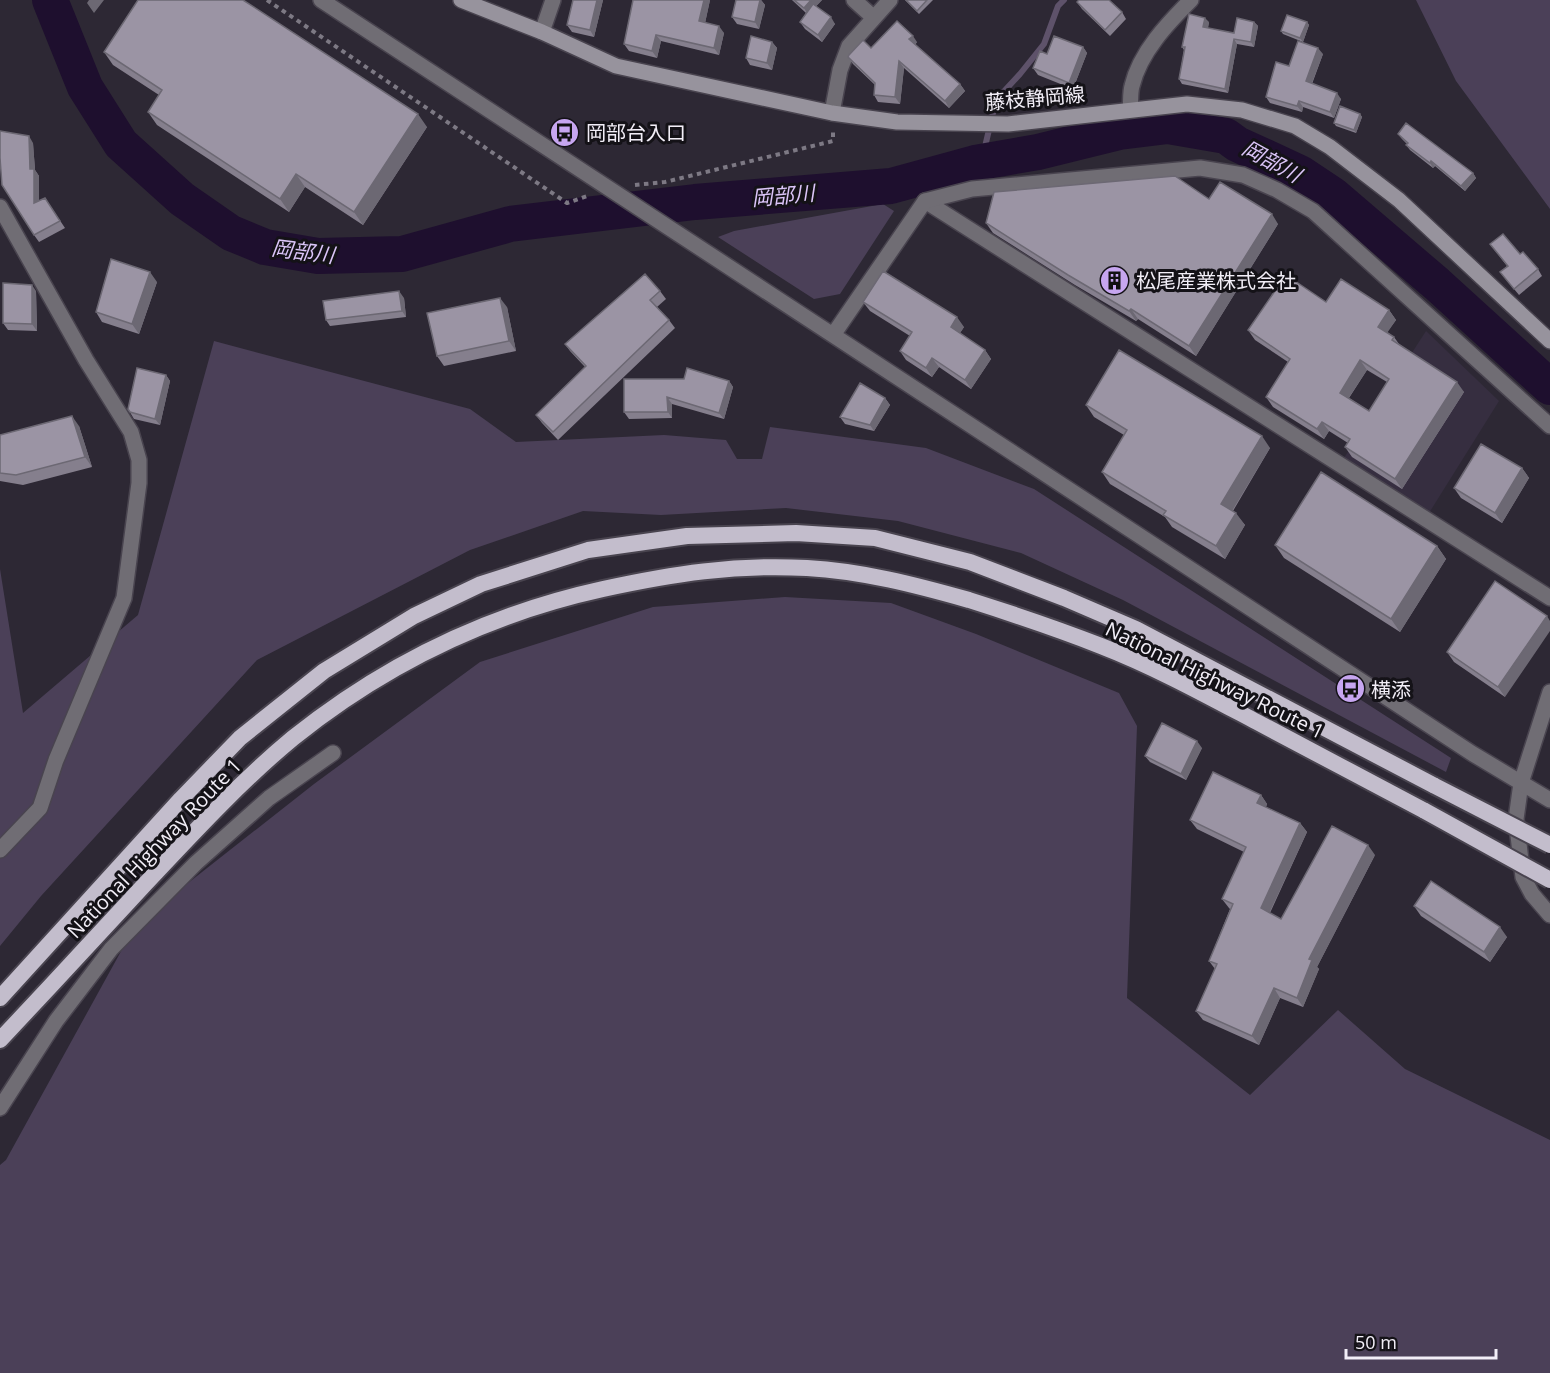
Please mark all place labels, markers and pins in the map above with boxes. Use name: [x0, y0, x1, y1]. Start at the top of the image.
bus stop icon: 岡部台入口: [549, 116, 581, 148]
place label: 岡部台入口: [586, 119, 686, 146]
building icon: 松尾産業株式会社: [1099, 264, 1131, 296]
place label: 松尾産業株式会社: [1136, 267, 1296, 294]
bus stop icon: 横添: [1334, 673, 1366, 705]
place label: 横添: [1371, 676, 1411, 703]

